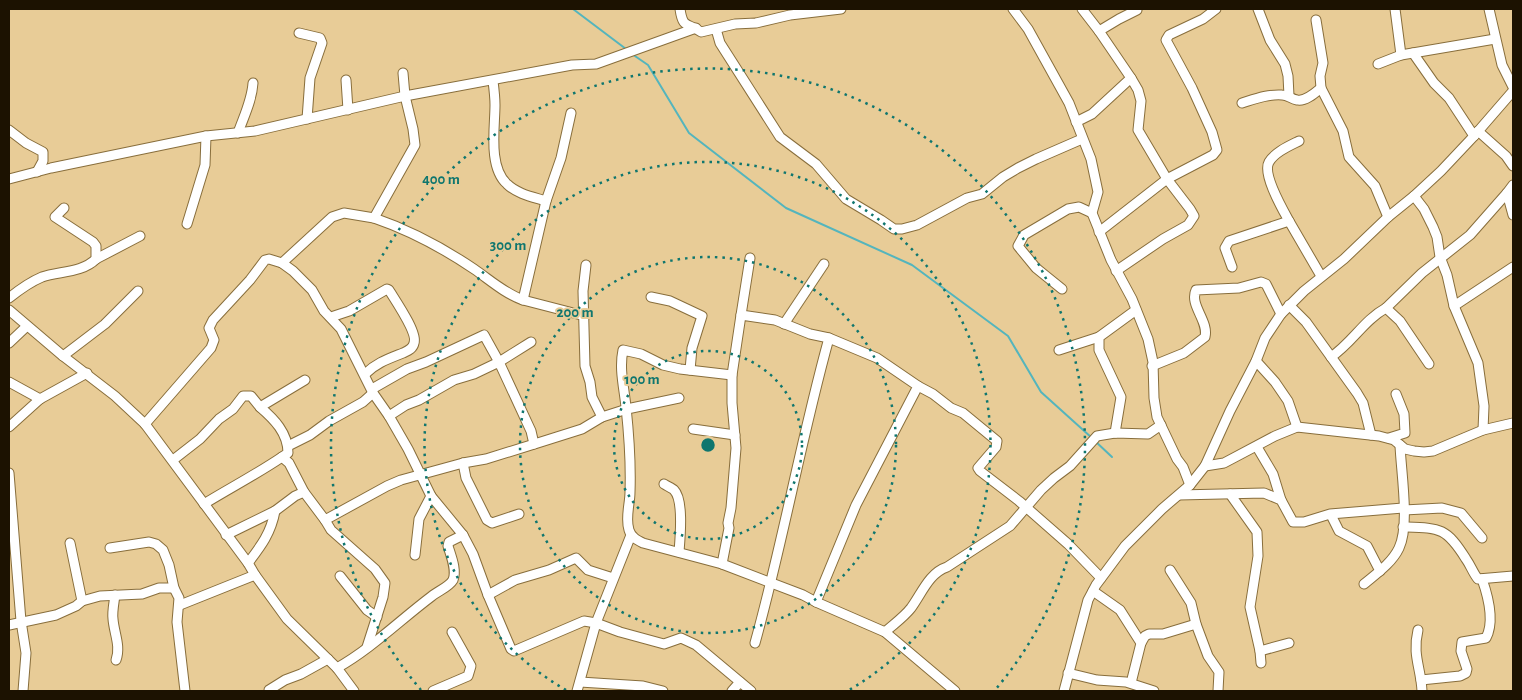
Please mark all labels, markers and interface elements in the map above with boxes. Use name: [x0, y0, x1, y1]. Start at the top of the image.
text: 400 m: [422, 172, 460, 187]
text: 300 m: [490, 238, 526, 253]
text: 200 m: [556, 305, 594, 320]
text: 100 m: [624, 372, 660, 387]
centre of rings: [699, 436, 717, 454]

